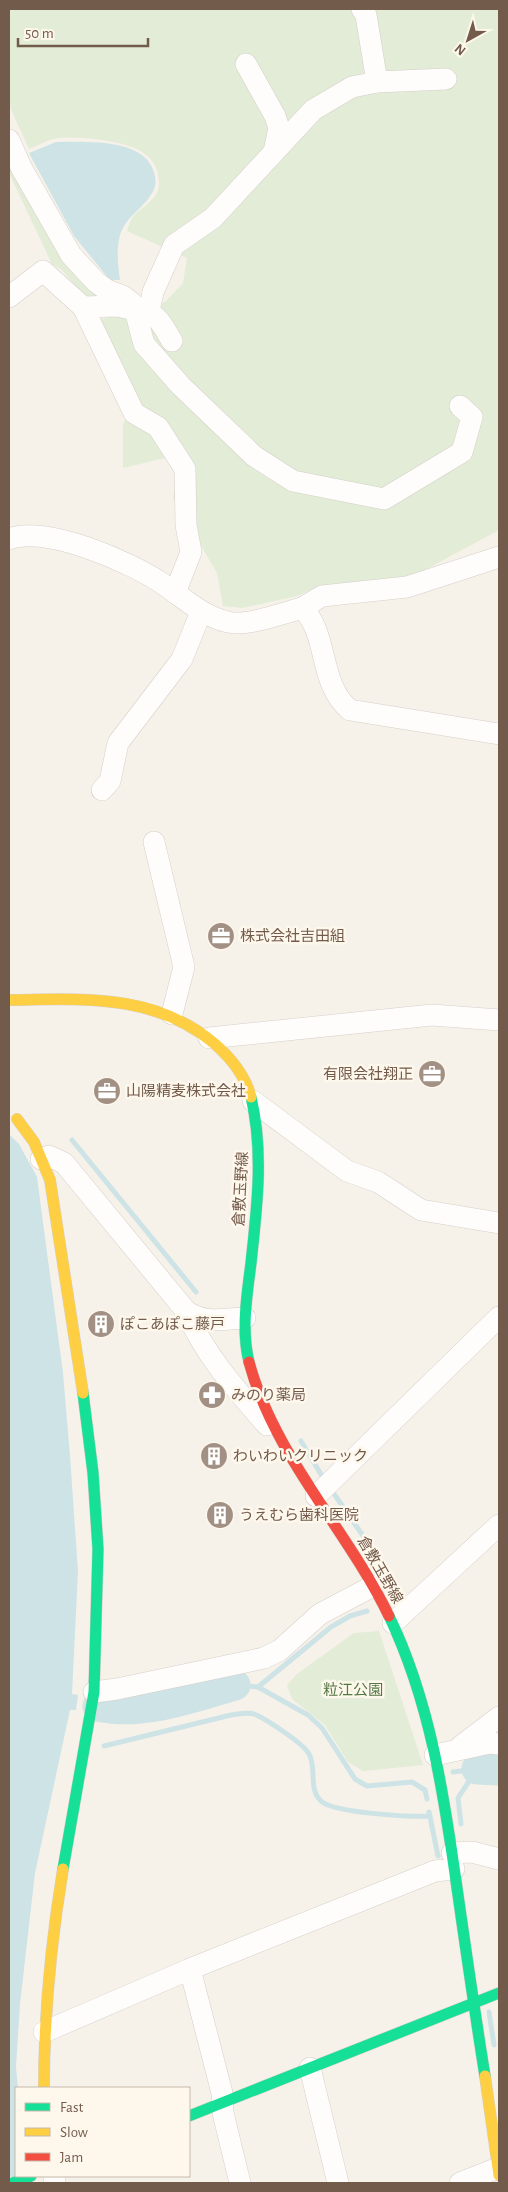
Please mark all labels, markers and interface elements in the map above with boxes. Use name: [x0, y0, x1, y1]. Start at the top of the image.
scale bar: [18, 15, 148, 47]
north arrow: [443, 15, 493, 65]
text: 50 m: [25, 26, 54, 41]
text: N: [452, 41, 469, 58]
office icon: 株式会社吉田組: [206, 921, 236, 951]
place label: 株式会社吉田組: [240, 928, 345, 944]
office icon: 有限会社翔正: [417, 1059, 447, 1089]
place label: 有限会社翔正: [323, 1066, 413, 1082]
office icon: 山陽精麦株式会社: [92, 1076, 122, 1106]
place label: 山陽精麦株式会社: [126, 1082, 246, 1099]
street label: 倉敷玉野線: [230, 1151, 250, 1227]
building icon: ぽこあぽこ藤戸: [86, 1309, 116, 1339]
place label: ぽこあぽこ藤戸: [120, 1316, 225, 1332]
pharmacy icon: みのり薬局: [197, 1380, 227, 1410]
place label: みのり薬局: [231, 1387, 306, 1403]
building icon: わいわいクリニック: [199, 1441, 229, 1471]
place label: わいわいクリニック: [233, 1448, 368, 1464]
building icon: うえむら歯科医院: [205, 1500, 235, 1530]
place label: うえむら歯科医院: [239, 1507, 359, 1523]
street label: 倉敷玉野線: [355, 1533, 407, 1606]
park label: 粒江公園: [323, 1682, 383, 1698]
legend: [15, 2087, 190, 2177]
text: Fast: [60, 2100, 84, 2115]
text: Slow: [60, 2125, 88, 2140]
text: Jam: [60, 2150, 83, 2165]

